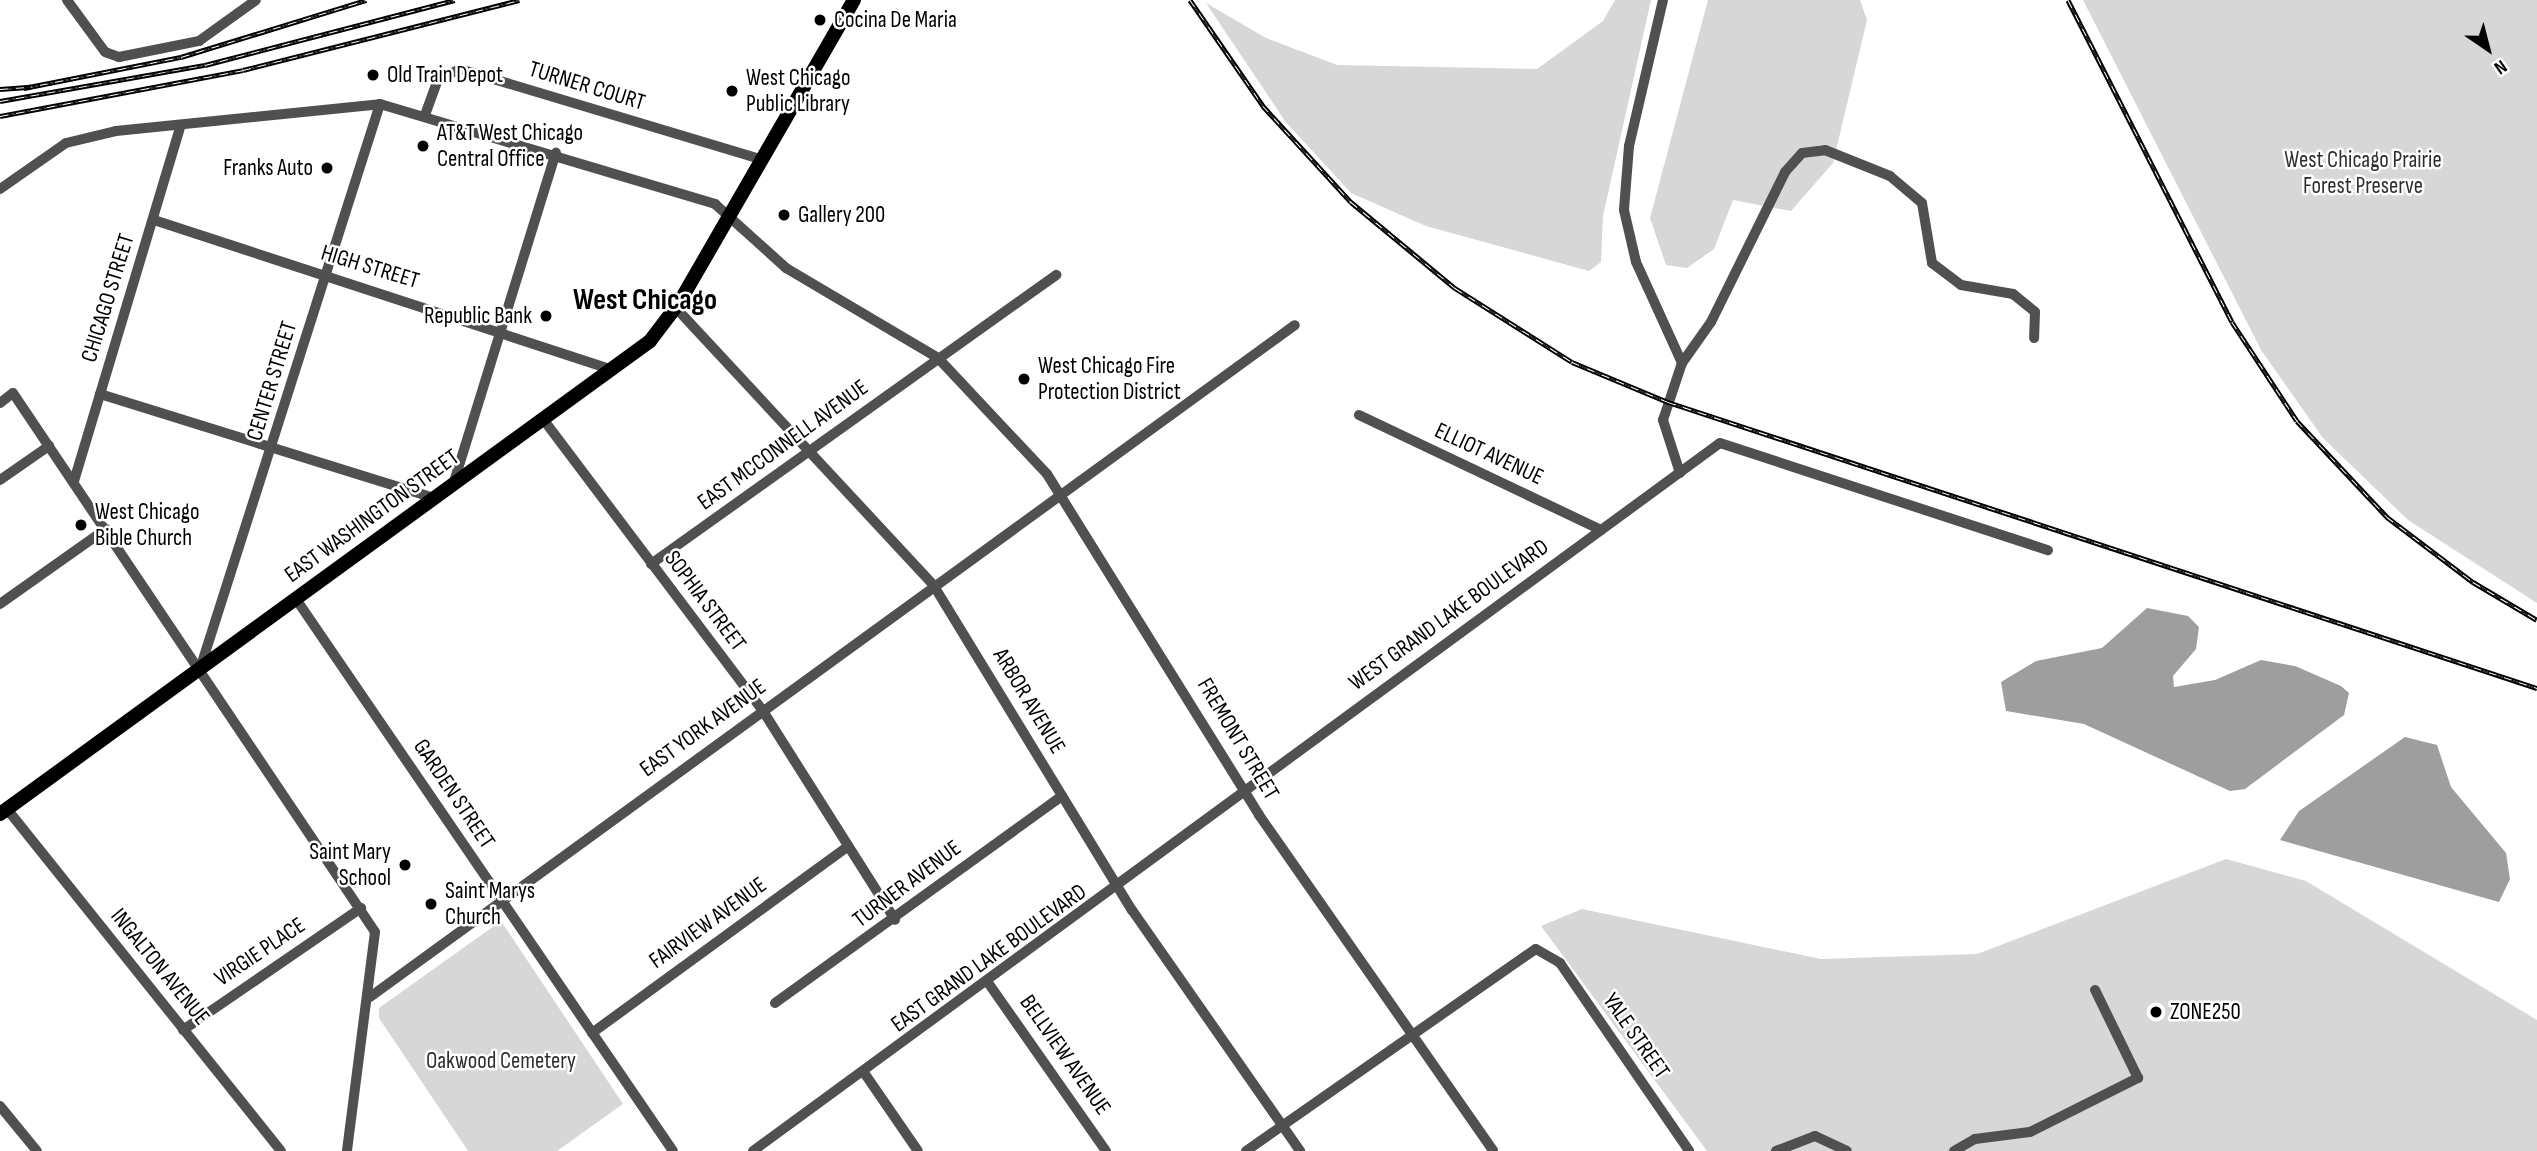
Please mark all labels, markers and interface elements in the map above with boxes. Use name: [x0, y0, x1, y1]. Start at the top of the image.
place label: Cocina De Maria: [834, 6, 957, 34]
marker: Cocina De Maria: [812, 12, 828, 28]
north arrow: [2453, 14, 2523, 84]
text: N: [2490, 54, 2511, 79]
street label: TURNER COURT: [525, 55, 649, 117]
place label: Old Train Depot: [387, 61, 503, 89]
place label: West Chicago Public Library: [746, 64, 850, 118]
marker: Old Train Depot: [365, 67, 381, 83]
marker: West Chicago Public Library: [724, 83, 740, 99]
place label: AT&T West Chicago Central Office: [437, 119, 583, 173]
marker: AT&T West Chicago Central Office: [415, 138, 431, 154]
park label: West Chicago Prairie Forest Preserve: [2284, 146, 2442, 200]
place label: Franks Auto: [223, 154, 313, 182]
marker: Franks Auto: [319, 160, 335, 176]
place label: Gallery 200: [798, 201, 885, 229]
marker: Gallery 200: [776, 207, 792, 223]
street label: CHICAGO STREET: [75, 230, 141, 366]
street label: HIGH STREET: [318, 239, 422, 295]
district label: West Chicago: [573, 282, 717, 318]
place label: Republic Bank: [424, 302, 532, 330]
marker: Republic Bank: [538, 308, 554, 324]
street label: CENTER STREET: [241, 318, 303, 444]
place label: West Chicago Fire Protection District: [1038, 352, 1181, 406]
marker: West Chicago Fire Protection District: [1016, 371, 1032, 387]
street label: EAST MCCONNELL AVENUE: [692, 374, 874, 516]
street label: ELLIOT AVENUE: [1430, 417, 1548, 491]
street label: EAST WASHINGTON STREET: [279, 443, 465, 589]
place label: West Chicago Bible Church: [95, 498, 199, 552]
marker: West Chicago Bible Church: [73, 517, 89, 533]
street label: WEST GRAND LAKE BOULEVARD: [1344, 533, 1554, 697]
street label: SOPHIA STREET: [658, 545, 752, 657]
street label: ARBOR AVENUE: [987, 643, 1071, 759]
street label: EAST YORK AVENUE: [635, 673, 771, 783]
street label: FREMONT STREET: [1191, 673, 1285, 805]
street label: GARDEN STREET: [407, 734, 501, 854]
street label: TURNER AVENUE: [847, 834, 967, 934]
place label: Saint Mary School: [309, 838, 391, 892]
marker: Saint Mary School: [397, 857, 413, 873]
street label: FAIRVIEW AVENUE: [644, 871, 772, 975]
place label: Saint Marys Church: [445, 877, 535, 931]
street label: EAST GRAND LAKE BOULEVARD: [886, 878, 1092, 1038]
marker: Saint Marys Church: [423, 896, 439, 912]
street label: INGALTON AVENUE: [105, 903, 215, 1031]
street label: VIRGIE PLACE: [209, 912, 311, 992]
street label: YALE STREET: [1597, 988, 1675, 1084]
street label: BELLVIEW AVENUE: [1013, 990, 1117, 1120]
place label: ZONE250: [2170, 998, 2241, 1026]
marker: ZONE250: [2148, 1004, 2164, 1020]
park label: Oakwood Cemetery: [426, 1047, 576, 1075]

